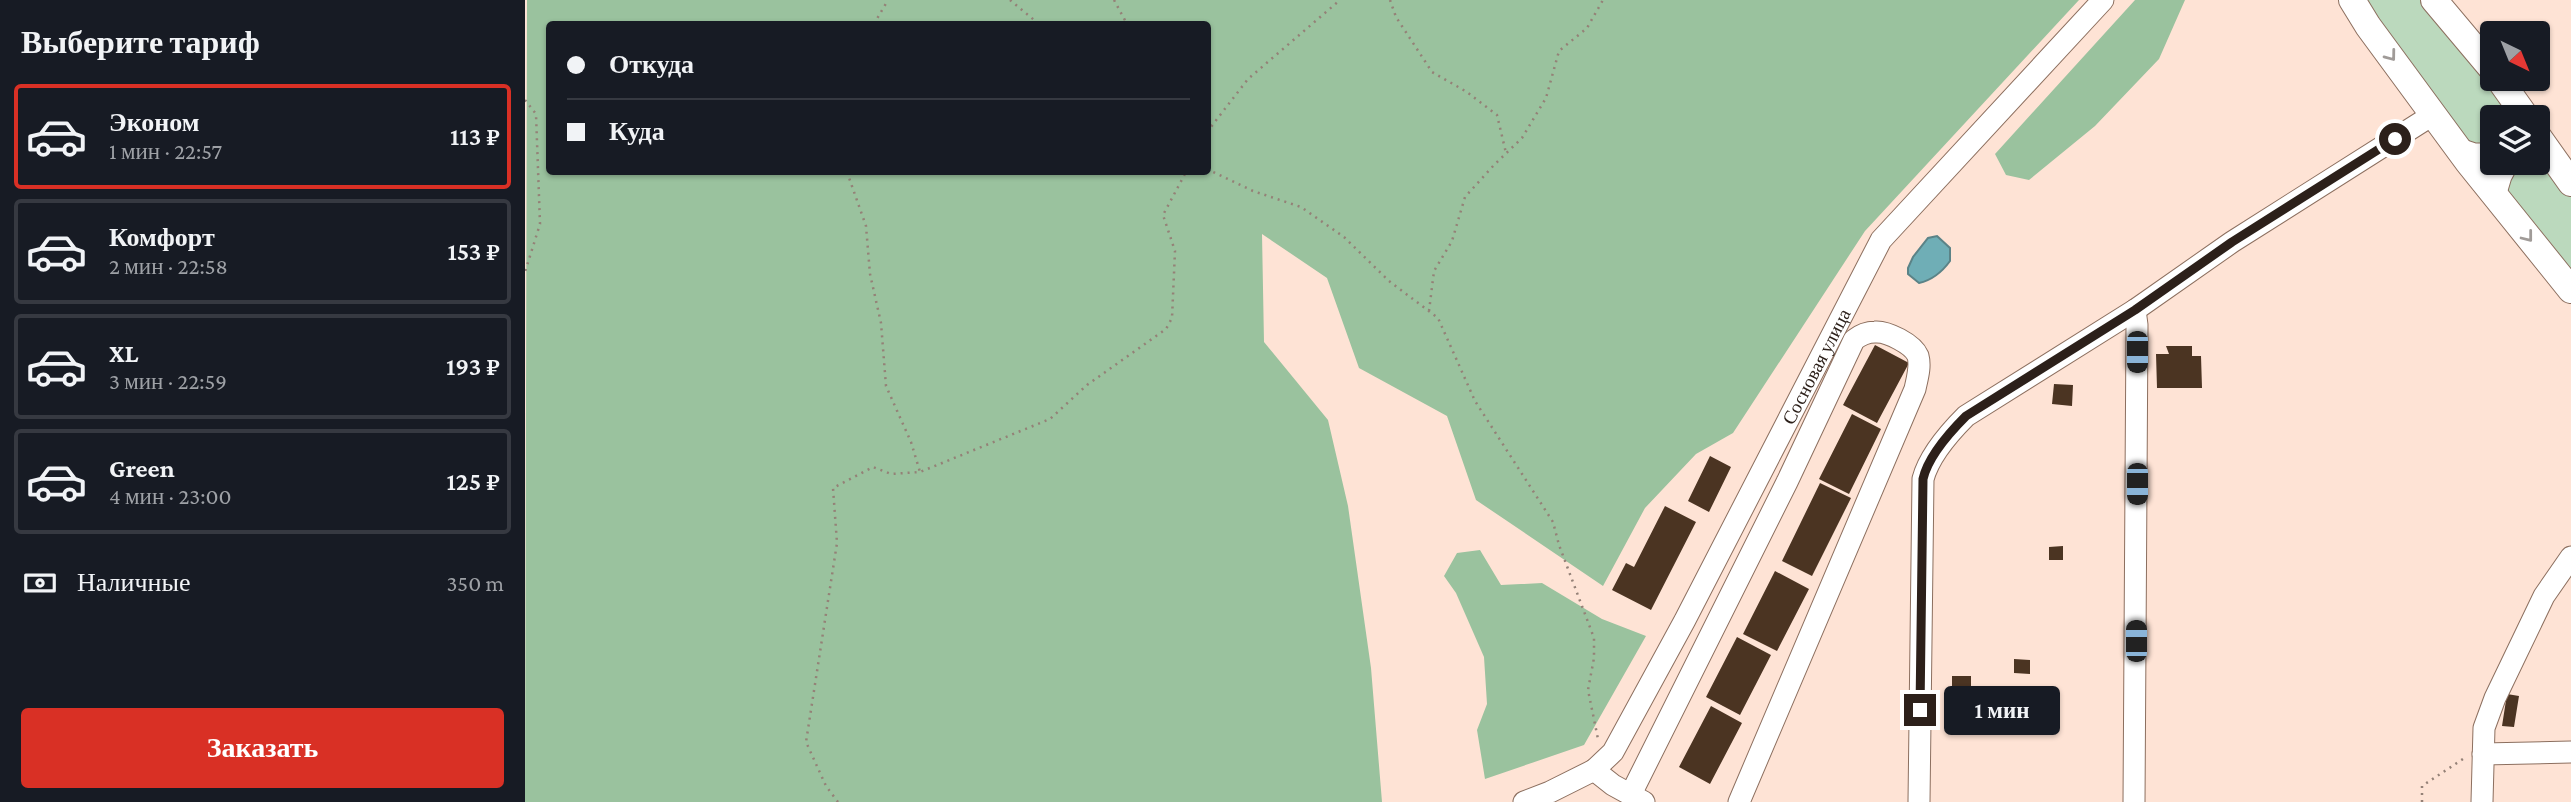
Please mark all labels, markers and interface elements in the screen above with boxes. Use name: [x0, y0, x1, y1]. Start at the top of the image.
north arrow: [2480, 21, 2550, 91]
map controls: [2480, 21, 2550, 175]
text: Выберите тариф: [21, 24, 260, 60]
one-way arrow: [2383, 48, 2395, 61]
text: Откуда: [609, 50, 694, 79]
icon: car: [25, 105, 88, 168]
button: layers: [2480, 105, 2550, 175]
text: Эконом: [109, 108, 199, 137]
text: Куда: [609, 117, 665, 146]
text: 113 ₽: [450, 122, 500, 151]
route start: [2379, 123, 2411, 155]
text: 1 мин · 22:57: [109, 138, 222, 164]
icon: car: [25, 220, 88, 283]
text: Комфорт: [109, 223, 215, 252]
one-way arrow: [2520, 230, 2533, 242]
text: 153 ₽: [447, 237, 500, 266]
text: 2 мин · 22:58: [109, 253, 228, 279]
street label: Сосновая улица: [1777, 304, 1855, 428]
car: [2127, 331, 2148, 373]
icon: car: [25, 335, 88, 398]
text: XL: [109, 339, 138, 368]
text: 193 ₽: [446, 352, 500, 381]
text: 3 мин · 22:59: [109, 368, 227, 394]
icon: car: [25, 450, 88, 513]
text: Green: [109, 454, 175, 483]
car: [2127, 463, 2148, 505]
text: 125 ₽: [446, 467, 500, 496]
text: 4 мин · 23:00: [109, 483, 232, 509]
icon: cash: [21, 564, 59, 602]
text: Наличные: [77, 568, 190, 597]
text: 350 m: [446, 570, 504, 596]
car: [2126, 620, 2147, 662]
callout: 1 мин: [1945, 686, 2060, 734]
route end: [1904, 694, 1936, 726]
text: 1 мин: [1975, 697, 2029, 723]
button: Заказать: [21, 708, 504, 788]

